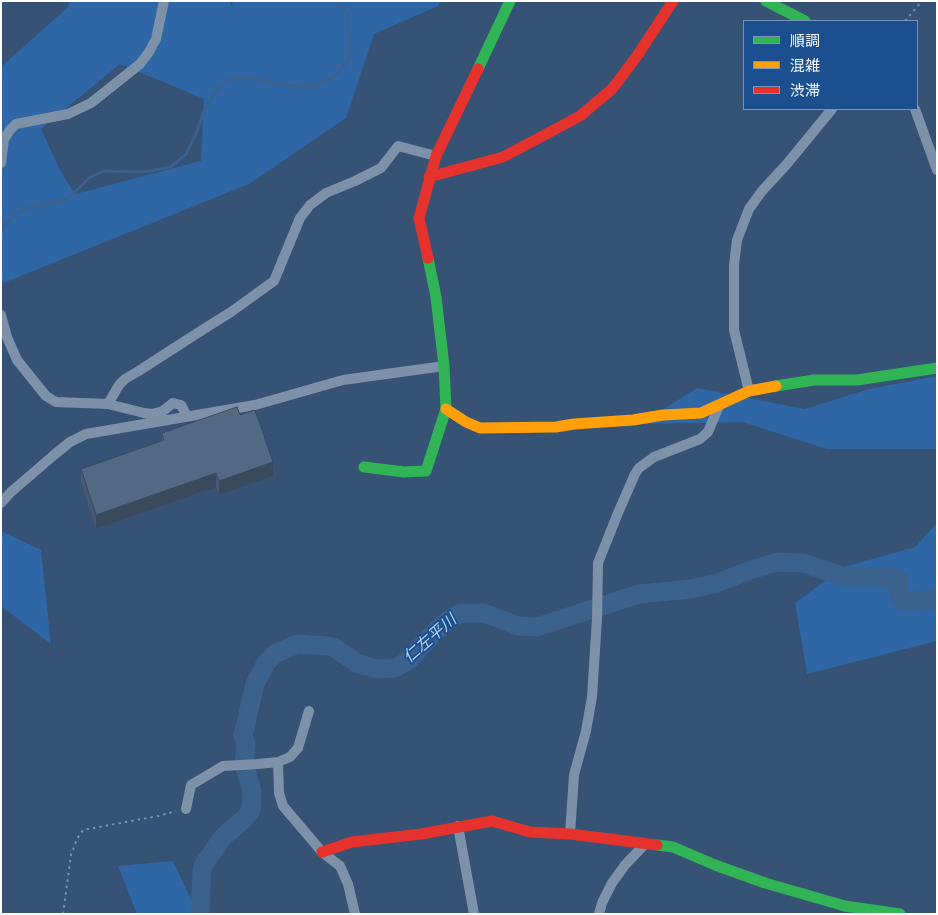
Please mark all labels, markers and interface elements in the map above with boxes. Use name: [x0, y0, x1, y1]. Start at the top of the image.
legend: [743, 20, 918, 110]
text: 順調: [790, 34, 820, 49]
text: 混雑: [790, 59, 820, 74]
text: 渋滞: [790, 84, 820, 99]
water label: 仁左平川: [400, 611, 460, 667]

